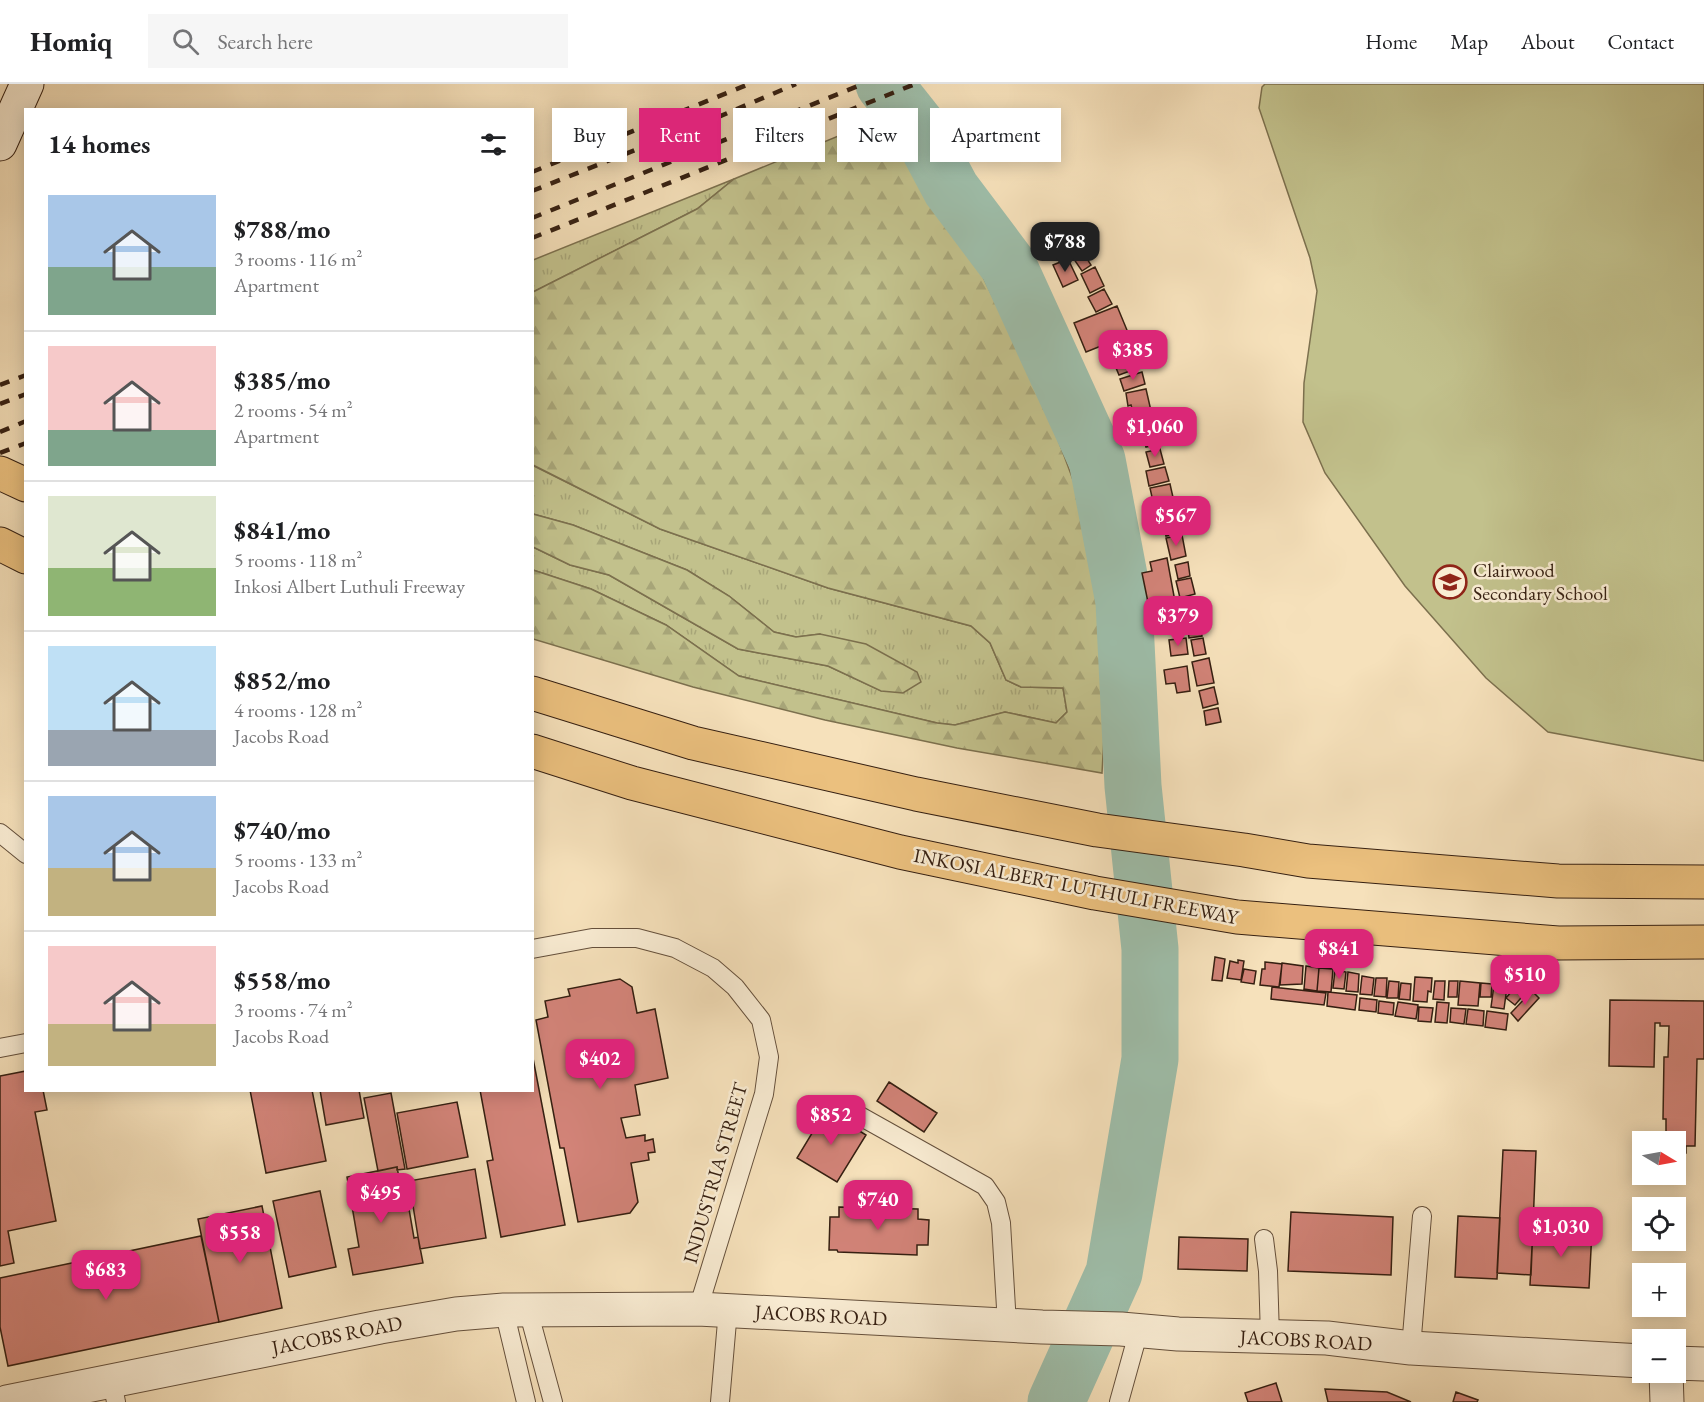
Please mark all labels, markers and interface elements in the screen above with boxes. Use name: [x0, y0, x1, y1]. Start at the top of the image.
search box: [148, 14, 568, 68]
text: Homiq: [30, 23, 112, 59]
icon: search: [169, 25, 202, 58]
text: Search here: [217, 27, 313, 56]
text: Home: [1365, 28, 1417, 55]
text: Map: [1450, 28, 1488, 55]
text: About: [1521, 28, 1574, 55]
text: Contact: [1607, 28, 1674, 55]
chip: Buy: [552, 108, 627, 162]
chip: Rent: [639, 108, 721, 162]
chip: Filters: [733, 108, 825, 162]
chip: New: [837, 108, 918, 162]
chip: Apartment: [930, 108, 1061, 162]
text: 14 homes: [48, 127, 150, 161]
icon: filters: [477, 128, 510, 161]
text: $788/mo: [234, 212, 330, 246]
icon: home: [96, 219, 168, 291]
pin: $788: [1029, 222, 1101, 273]
text: $788: [1045, 228, 1085, 254]
text: 3 rooms · 116 m²: [234, 246, 362, 272]
text: Apartment: [234, 272, 319, 298]
pin: $385: [1097, 330, 1169, 381]
text: $385: [1113, 336, 1153, 362]
text: $385/mo: [234, 363, 330, 397]
icon: home: [96, 370, 168, 442]
text: 2 rooms · 54 m²: [234, 397, 353, 423]
pin: $1,060: [1106, 407, 1204, 458]
text: $1,060: [1127, 413, 1183, 439]
text: Apartment: [234, 423, 319, 449]
pin: $567: [1140, 496, 1212, 547]
text: $567: [1156, 502, 1196, 528]
text: $841/mo: [234, 513, 330, 547]
icon: home: [96, 520, 168, 592]
text: 5 rooms · 118 m²: [234, 547, 362, 573]
place label: Clairwood Secondary School: [1473, 557, 1608, 606]
school or university icon: Clairwood Secondary School: [1432, 564, 1468, 600]
text: Inkosi Albert Luthuli Freeway: [234, 573, 465, 599]
pin: $379: [1142, 596, 1214, 647]
text: $379: [1158, 602, 1198, 628]
text: $852/mo: [234, 663, 330, 697]
icon: home: [96, 670, 168, 742]
text: 4 rooms · 128 m²: [234, 697, 362, 723]
text: Jacobs Road: [234, 723, 329, 749]
text: $740/mo: [234, 813, 330, 847]
icon: home: [96, 820, 168, 892]
street label: INKOSI ALBERT LUTHULI FREEWAY: [912, 842, 1242, 930]
text: 5 rooms · 133 m²: [234, 847, 362, 873]
text: Jacobs Road: [234, 873, 329, 899]
pin: $841: [1303, 929, 1375, 980]
text: $841: [1319, 935, 1359, 961]
pin: $510: [1489, 955, 1561, 1006]
text: $510: [1505, 961, 1545, 987]
text: $558/mo: [234, 963, 330, 997]
icon: home: [96, 970, 168, 1042]
text: 3 rooms · 74 m²: [234, 997, 353, 1023]
text: Jacobs Road: [234, 1023, 329, 1049]
pin: $402: [564, 1039, 636, 1090]
text: $402: [580, 1045, 620, 1071]
street label: INDUSTRIA STREET: [677, 1079, 753, 1266]
pin: $852: [795, 1095, 867, 1146]
text: $852: [811, 1101, 851, 1127]
north arrow: [1632, 1131, 1686, 1185]
map controls: [1632, 1131, 1686, 1383]
pin: $495: [345, 1173, 417, 1224]
text: $495: [361, 1179, 401, 1205]
pin: $740: [842, 1180, 914, 1231]
text: $740: [858, 1186, 898, 1212]
button: locate: [1632, 1197, 1686, 1251]
pin: $1,030: [1512, 1207, 1610, 1258]
pin: $558: [204, 1213, 276, 1264]
text: $1,030: [1533, 1213, 1589, 1239]
text: $558: [220, 1219, 260, 1245]
pin: $683: [70, 1250, 142, 1301]
text: $683: [86, 1256, 126, 1282]
button: +: [1632, 1263, 1686, 1317]
street label: JACOBS ROAD: [752, 1298, 888, 1331]
street label: JACOBS ROAD: [268, 1310, 404, 1361]
street label: JACOBS ROAD: [1237, 1323, 1373, 1356]
button: −: [1632, 1329, 1686, 1383]

